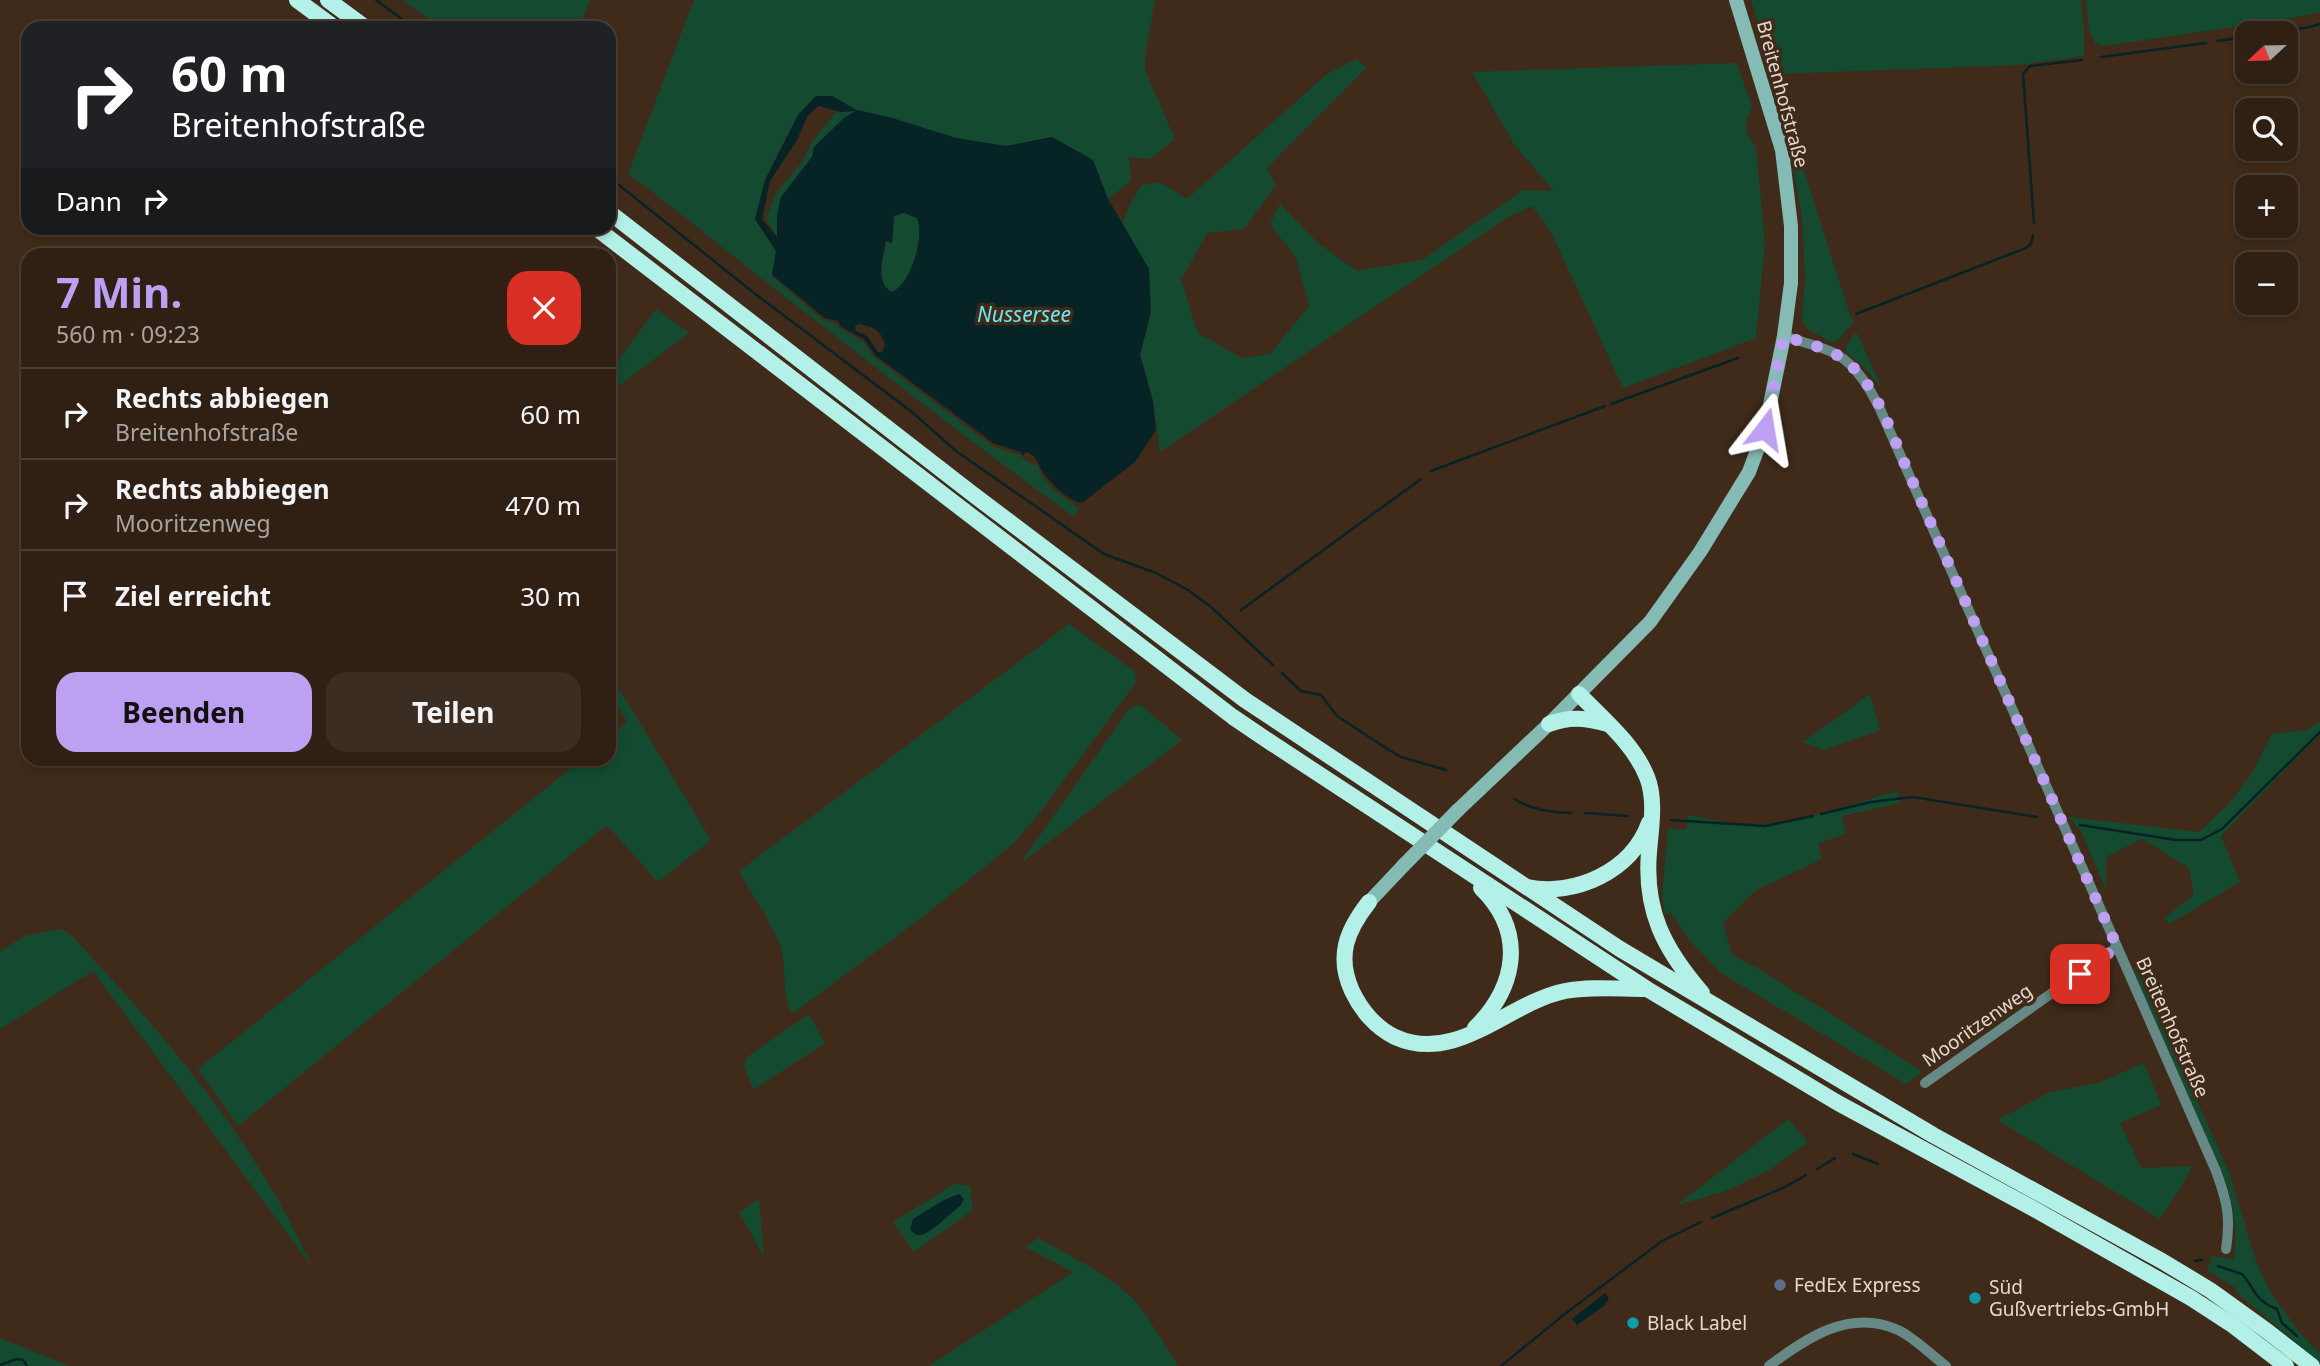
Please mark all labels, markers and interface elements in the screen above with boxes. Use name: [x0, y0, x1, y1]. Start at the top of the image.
street label: Breitenhofstraße: [1751, 18, 1815, 170]
north arrow: [2235, 21, 2298, 84]
map controls: [2235, 21, 2298, 315]
text: 60 m: [171, 40, 288, 106]
icon: right: [56, 49, 147, 140]
button: search: [2235, 98, 2298, 161]
text: Breitenhofstraße: [171, 103, 426, 146]
button: +: [2235, 175, 2298, 238]
icon: right: [136, 182, 174, 220]
text: Dann: [56, 183, 122, 219]
button: −: [2235, 252, 2298, 315]
text: 7 Min.: [56, 263, 182, 320]
button: close: [507, 271, 581, 345]
water label: Nussersee: [977, 300, 1071, 328]
text: 560 m · 09:23: [56, 318, 200, 350]
text: Rechts abbiegen: [115, 380, 330, 416]
position arrow: [1728, 392, 1802, 466]
icon: right: [56, 395, 94, 433]
text: 60 m: [520, 396, 581, 432]
text: Breitenhofstraße: [115, 416, 298, 448]
text: Rechts abbiegen: [115, 471, 330, 507]
icon: right: [56, 486, 94, 524]
text: 470 m: [505, 487, 581, 523]
text: Mooritzenweg: [115, 507, 271, 539]
icon: arrive: [56, 577, 94, 615]
text: Ziel erreicht: [115, 578, 271, 614]
text: 30 m: [520, 578, 581, 614]
button: Beenden: [56, 672, 312, 752]
button: Teilen: [326, 672, 581, 752]
pin: [2050, 944, 2110, 1004]
street label: Breitenhofstraße: [2130, 953, 2216, 1101]
icon: arrive: [2061, 955, 2099, 993]
street label: Mooritzenweg: [1917, 977, 2037, 1073]
place label: FedEx Express: [1794, 1272, 1921, 1298]
place label: Süd Gußvertriebs-GmbH: [1989, 1274, 2169, 1322]
marker: FedEx Express: [1772, 1277, 1788, 1293]
marker: Süd Gußvertriebs-GmbH: [1967, 1290, 1983, 1306]
place label: Black Label: [1647, 1310, 1747, 1336]
marker: Black Label: [1625, 1315, 1641, 1331]

